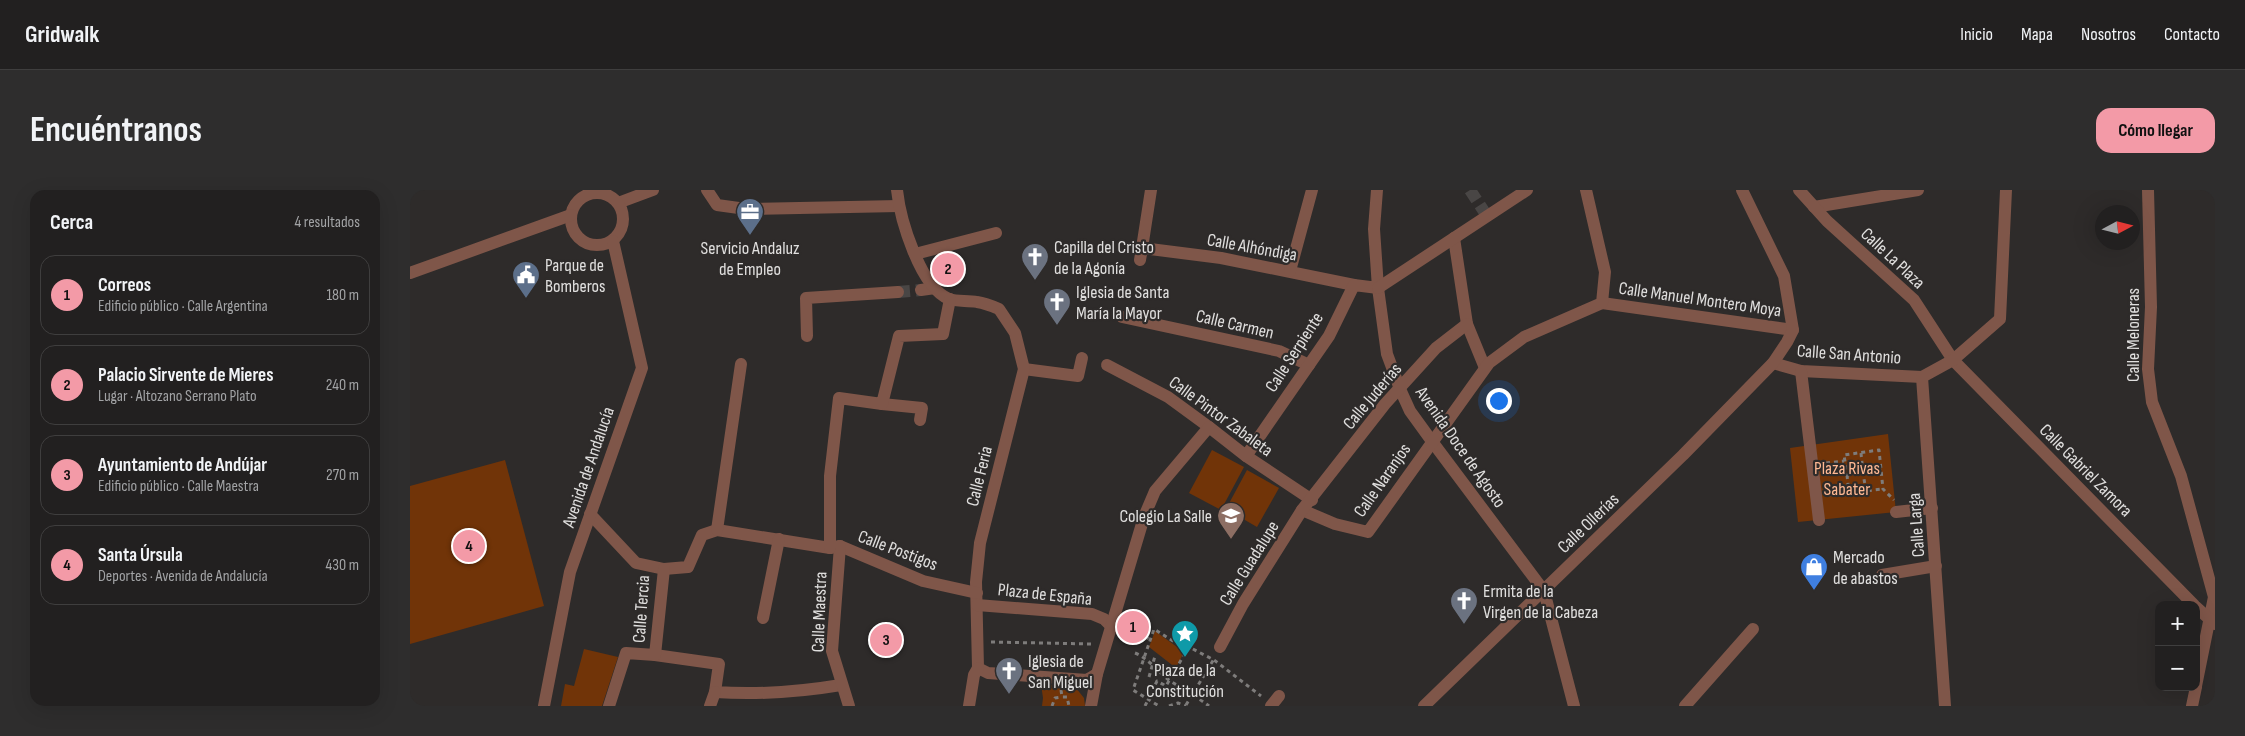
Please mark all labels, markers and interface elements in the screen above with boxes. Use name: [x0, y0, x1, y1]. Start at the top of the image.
text: Gridwalk: [25, 20, 99, 49]
text: Inicio: [1960, 24, 1993, 45]
text: Mapa: [2021, 24, 2053, 45]
text: Nosotros: [2081, 24, 2136, 45]
text: Contacto: [2164, 24, 2220, 45]
button: Cómo llegar: [2096, 108, 2215, 153]
text: Encuéntranos: [30, 109, 202, 152]
office icon: Servicio Andaluz de Empleo: [735, 197, 765, 236]
north arrow: [2095, 205, 2140, 250]
text: Cerca: [50, 210, 93, 235]
text: 4 resultados: [295, 213, 360, 232]
street label: Calle La Plaza: [1856, 223, 1929, 293]
street label: Calle Alhóndiga: [1205, 229, 1299, 266]
place label: Capilla del Cristo de la Agonía: [1054, 237, 1154, 279]
place label: Servicio Andaluz de Empleo: [701, 238, 800, 280]
church icon: Capilla del Cristo de la Agonía: [1020, 242, 1050, 281]
pin: 2: [932, 250, 964, 288]
place label: Parque de Bomberos: [545, 255, 606, 297]
public building icon: Parque de Bomberos: [511, 260, 541, 299]
text: Correos: [98, 274, 151, 297]
street label: Calle Manuel Montero Moya: [1617, 278, 1783, 321]
place label: Iglesia de Santa María la Mayor: [1076, 282, 1169, 324]
text: 1: [64, 286, 70, 305]
text: 180 m: [326, 286, 359, 305]
church icon: Iglesia de Santa María la Mayor: [1042, 287, 1072, 326]
street label: Calle Meloneras: [2123, 288, 2144, 382]
text: Edificio público · Calle Argentina: [98, 297, 268, 316]
street label: Calle Carmen: [1194, 305, 1276, 344]
street label: Calle Serpiente: [1261, 309, 1328, 396]
street label: Calle San Antonio: [1796, 340, 1902, 369]
street label: Calle Juderías: [1339, 359, 1406, 434]
text: Palacio Sirvente de Mieres: [98, 364, 274, 387]
street label: Calle Pintor Zabaleta: [1165, 372, 1277, 461]
text: 2: [63, 376, 71, 395]
text: 240 m: [326, 376, 359, 395]
street label: Avenida Doce de Agosto: [1410, 382, 1510, 512]
text: Lugar · Altozano Serrano Plato: [98, 387, 257, 406]
your location: [1486, 388, 1512, 414]
street label: Avenida de Andalucía: [558, 404, 619, 531]
street label: Calle Gabriel Zamora: [2035, 420, 2136, 521]
street label: Calle Naranjos: [1349, 439, 1415, 521]
street label: Calle Feria: [962, 444, 997, 508]
text: Ayuntamiento de Andújar: [98, 454, 267, 477]
park label: Plaza Rivas Sabater: [1814, 458, 1880, 500]
text: 3: [63, 466, 71, 485]
text: 270 m: [326, 466, 359, 485]
text: Edificio público · Calle Maestra: [98, 477, 259, 496]
street label: Calle Ollerías: [1553, 489, 1623, 558]
street label: Calle Larga: [1904, 492, 1929, 558]
school or university icon: Colegio La Salle: [1216, 501, 1246, 540]
place label: Colegio La Salle: [1119, 506, 1212, 527]
street label: Calle Guadalupe: [1215, 517, 1284, 609]
street label: Calle Postigos: [855, 526, 941, 575]
pin: 4: [453, 527, 485, 565]
text: Santa Úrsula: [98, 544, 183, 567]
place label: Mercado de abastos: [1833, 547, 1898, 589]
shop icon: Mercado de abastos: [1799, 552, 1829, 591]
text: 4: [63, 556, 71, 575]
text: 430 m: [326, 556, 359, 575]
text: Deportes · Avenida de Andalucía: [98, 567, 268, 586]
street label: Calle Maestra: [808, 571, 831, 653]
street label: Calle Tercia: [629, 574, 654, 644]
street label: Plaza de España: [997, 579, 1093, 610]
place label: Ermita de la Virgen de la Cabeza: [1483, 581, 1598, 623]
church icon: Ermita de la Virgen de la Cabeza: [1449, 586, 1479, 625]
map controls: [2155, 601, 2200, 691]
button: +: [2155, 601, 2200, 646]
pin: 1: [1117, 608, 1149, 646]
place icon: Plaza de la Constitución: [1170, 619, 1200, 658]
pin: 3: [870, 621, 902, 659]
button: −: [2155, 646, 2200, 691]
place label: Iglesia de San Miguel: [1028, 651, 1093, 693]
church icon: Iglesia de San Miguel: [994, 656, 1024, 695]
place label: Plaza de la Constitución: [1146, 660, 1224, 702]

